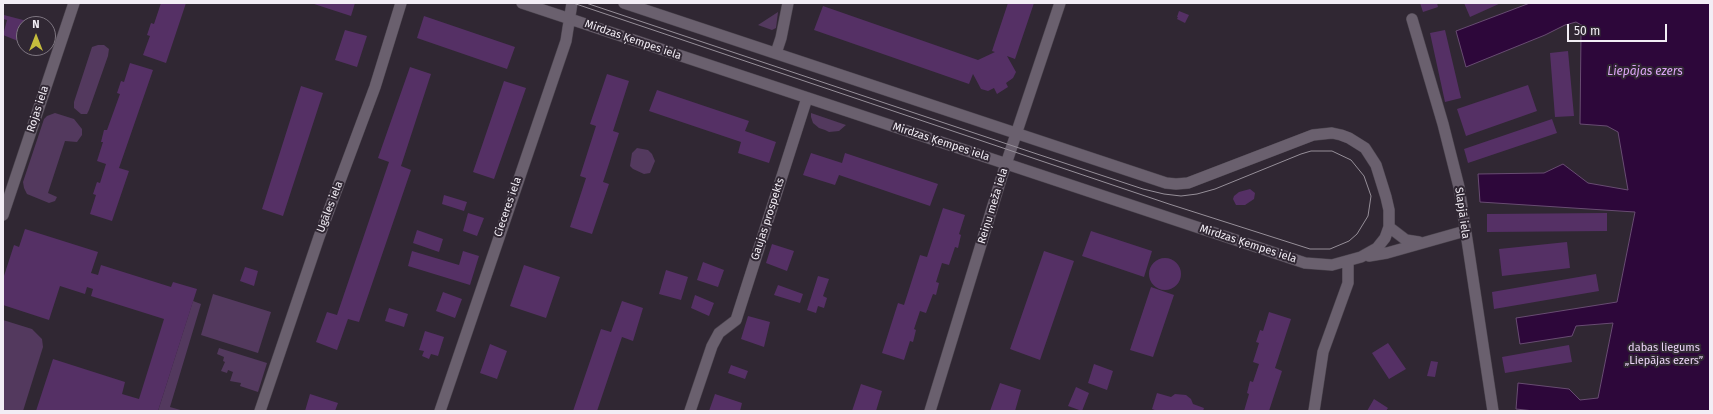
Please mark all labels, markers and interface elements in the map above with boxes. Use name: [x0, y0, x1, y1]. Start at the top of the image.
north arrow: [16, 16, 56, 56]
scale bar: [1569, 16, 1669, 42]
street label: Mirdzas Ķempes iela: [583, 17, 683, 63]
text: N: [32, 18, 40, 31]
text: 50 m: [1574, 24, 1600, 38]
water label: Liepājas ezers: [1607, 65, 1683, 79]
street label: Rojas iela: [24, 84, 52, 134]
street label: Mirdzas Ķempes iela: [891, 120, 991, 164]
street label: Reiņu meža iela: [975, 167, 1011, 245]
street label: Cieceres iela: [492, 175, 524, 239]
street label: Gaujas prospekts: [748, 176, 788, 262]
street label: Ugāles iela: [314, 179, 346, 235]
street label: Slapjā iela: [1452, 186, 1472, 240]
street label: Mirdzas Ķempes iela: [1198, 222, 1298, 266]
park label: dabas liegums „Liepājas ezers”: [1625, 341, 1703, 367]

